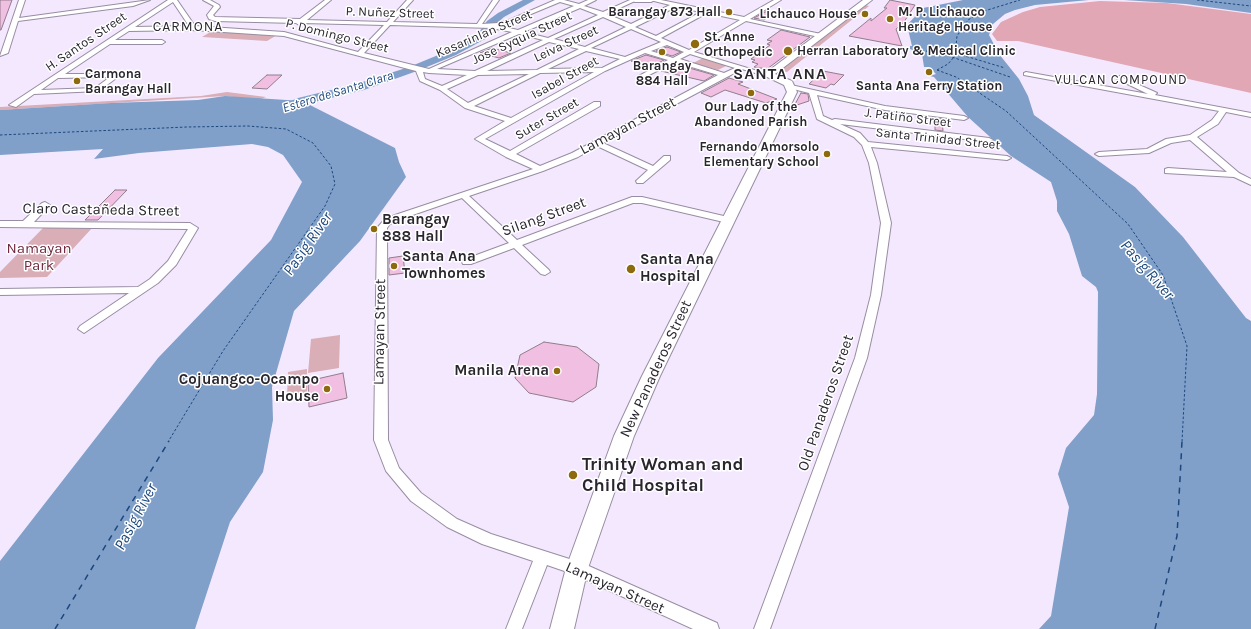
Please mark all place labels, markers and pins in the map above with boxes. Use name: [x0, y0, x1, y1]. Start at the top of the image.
place label: Barangay 873 Hall: [608, 4, 721, 20]
place label: M. P. Lichauco Heritage House: [898, 4, 992, 35]
place label: Lichauco House: [760, 6, 857, 22]
marker: Barangay 873 Hall: [724, 7, 734, 17]
marker: Lichauco House: [860, 9, 870, 19]
marker: M. P. Lichauco Heritage House: [885, 14, 895, 24]
place label: St. Anne Orthopedic: [704, 29, 773, 60]
marker: St. Anne Orthopedic: [689, 38, 701, 50]
place label: Herran Laboratory & Medical Clinic: [797, 43, 1016, 59]
marker: Herran Laboratory & Medical Clinic: [782, 45, 794, 57]
marker: Barangay 884 Hall: [657, 47, 667, 57]
place label: Barangay 884 Hall: [633, 58, 691, 89]
place label: Carmona Barangay Hall: [85, 66, 172, 97]
marker: Santa Ana Ferry Station: [924, 67, 934, 77]
marker: Carmona Barangay Hall: [72, 76, 82, 86]
place label: Santa Ana Ferry Station: [856, 78, 1002, 94]
marker: Our Lady of the Abandoned Parish: [746, 88, 756, 98]
place label: Our Lady of the Abandoned Parish: [695, 99, 807, 130]
place label: Fernando Amorsolo Elementary School: [699, 139, 819, 170]
marker: Fernando Amorsolo Elementary School: [822, 149, 832, 159]
place label: Barangay 888 Hall: [382, 211, 450, 246]
marker: Barangay 888 Hall: [369, 224, 379, 234]
place label: Santa Ana Townhomes: [402, 248, 486, 283]
place label: Santa Ana Hospital: [640, 251, 714, 286]
marker: Santa Ana Townhomes: [389, 261, 399, 271]
marker: Santa Ana Hospital: [625, 263, 637, 275]
place label: Manila Arena: [454, 362, 549, 380]
marker: Manila Arena: [552, 366, 562, 376]
place label: Cojuangco-Ocampo House: [179, 371, 319, 406]
marker: Cojuangco-Ocampo House: [322, 384, 332, 394]
place label: Trinity Woman and Child Hospital: [582, 454, 744, 496]
marker: Trinity Woman and Child Hospital: [567, 469, 579, 481]

